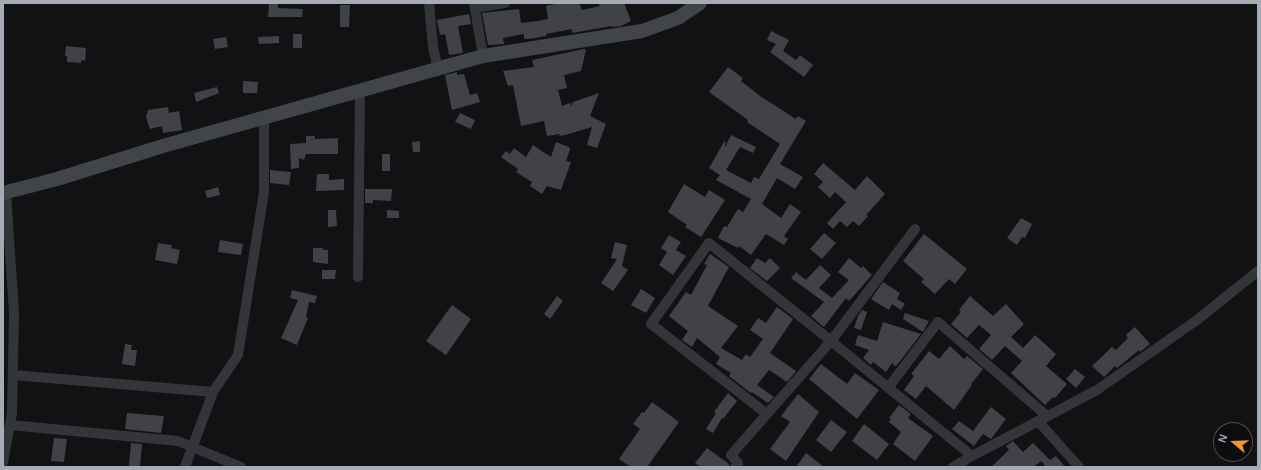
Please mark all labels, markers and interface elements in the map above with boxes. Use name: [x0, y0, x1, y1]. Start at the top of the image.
north arrow: [1213, 422, 1253, 462]
text: N: [1216, 433, 1230, 444]

